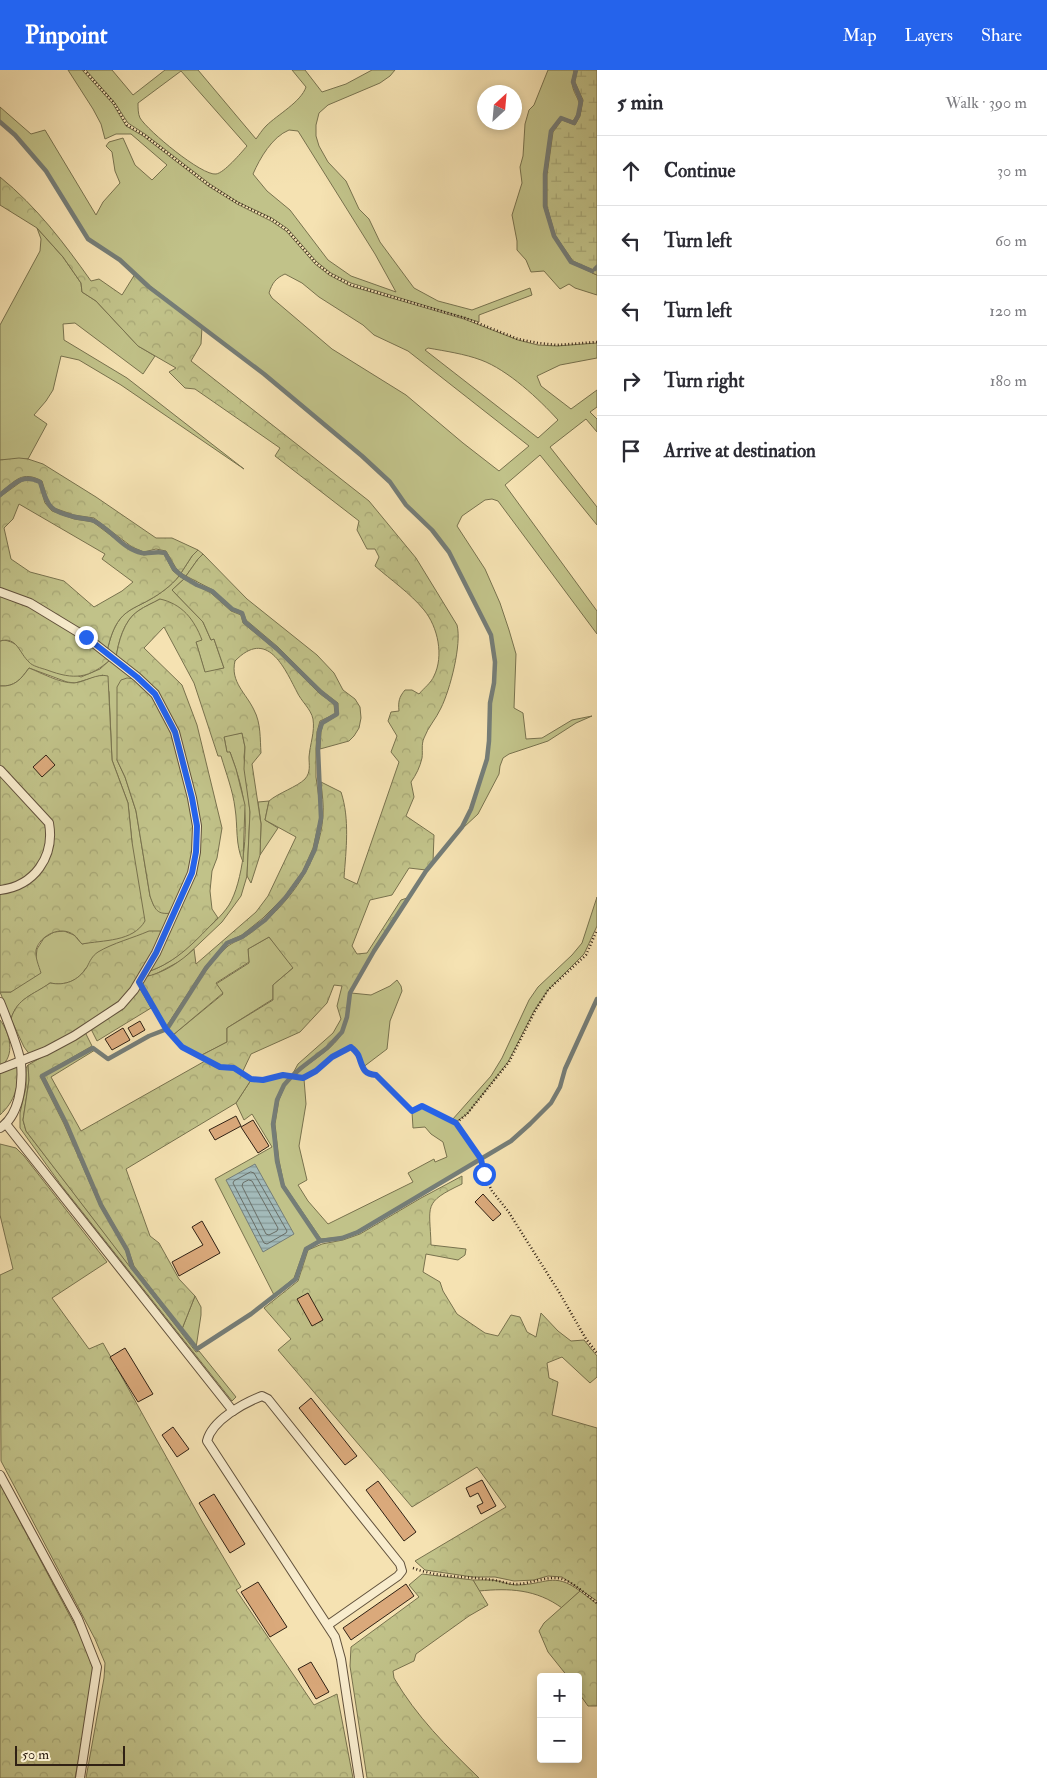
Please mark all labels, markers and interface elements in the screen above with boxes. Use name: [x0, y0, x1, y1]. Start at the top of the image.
text: Pinpoint: [25, 20, 108, 51]
text: Map: [843, 24, 877, 47]
text: Layers: [905, 24, 953, 47]
text: Share: [981, 24, 1022, 47]
north arrow: [477, 85, 522, 130]
text: 5 min: [617, 89, 663, 116]
text: Walk · 390 m: [946, 93, 1027, 113]
icon: ahead: [617, 157, 645, 185]
text: Continue: [664, 159, 735, 183]
text: 30 m: [997, 161, 1027, 181]
icon: left: [617, 227, 645, 255]
text: Turn left: [664, 229, 732, 253]
text: 60 m: [995, 231, 1027, 251]
icon: left: [617, 297, 645, 325]
text: Turn left: [664, 299, 732, 323]
text: 120 m: [989, 301, 1027, 321]
icon: right: [617, 367, 645, 395]
text: Turn right: [664, 369, 744, 393]
text: 180 m: [990, 371, 1027, 391]
icon: arrive: [617, 437, 645, 465]
text: Arrive at destination: [664, 439, 816, 463]
route end: [75, 626, 98, 649]
route start: [473, 1163, 496, 1186]
map controls: [537, 1673, 582, 1763]
button: +: [537, 1673, 582, 1718]
button: −: [537, 1718, 582, 1763]
scale bar: [15, 1743, 125, 1766]
text: 50 m: [22, 1746, 49, 1763]

